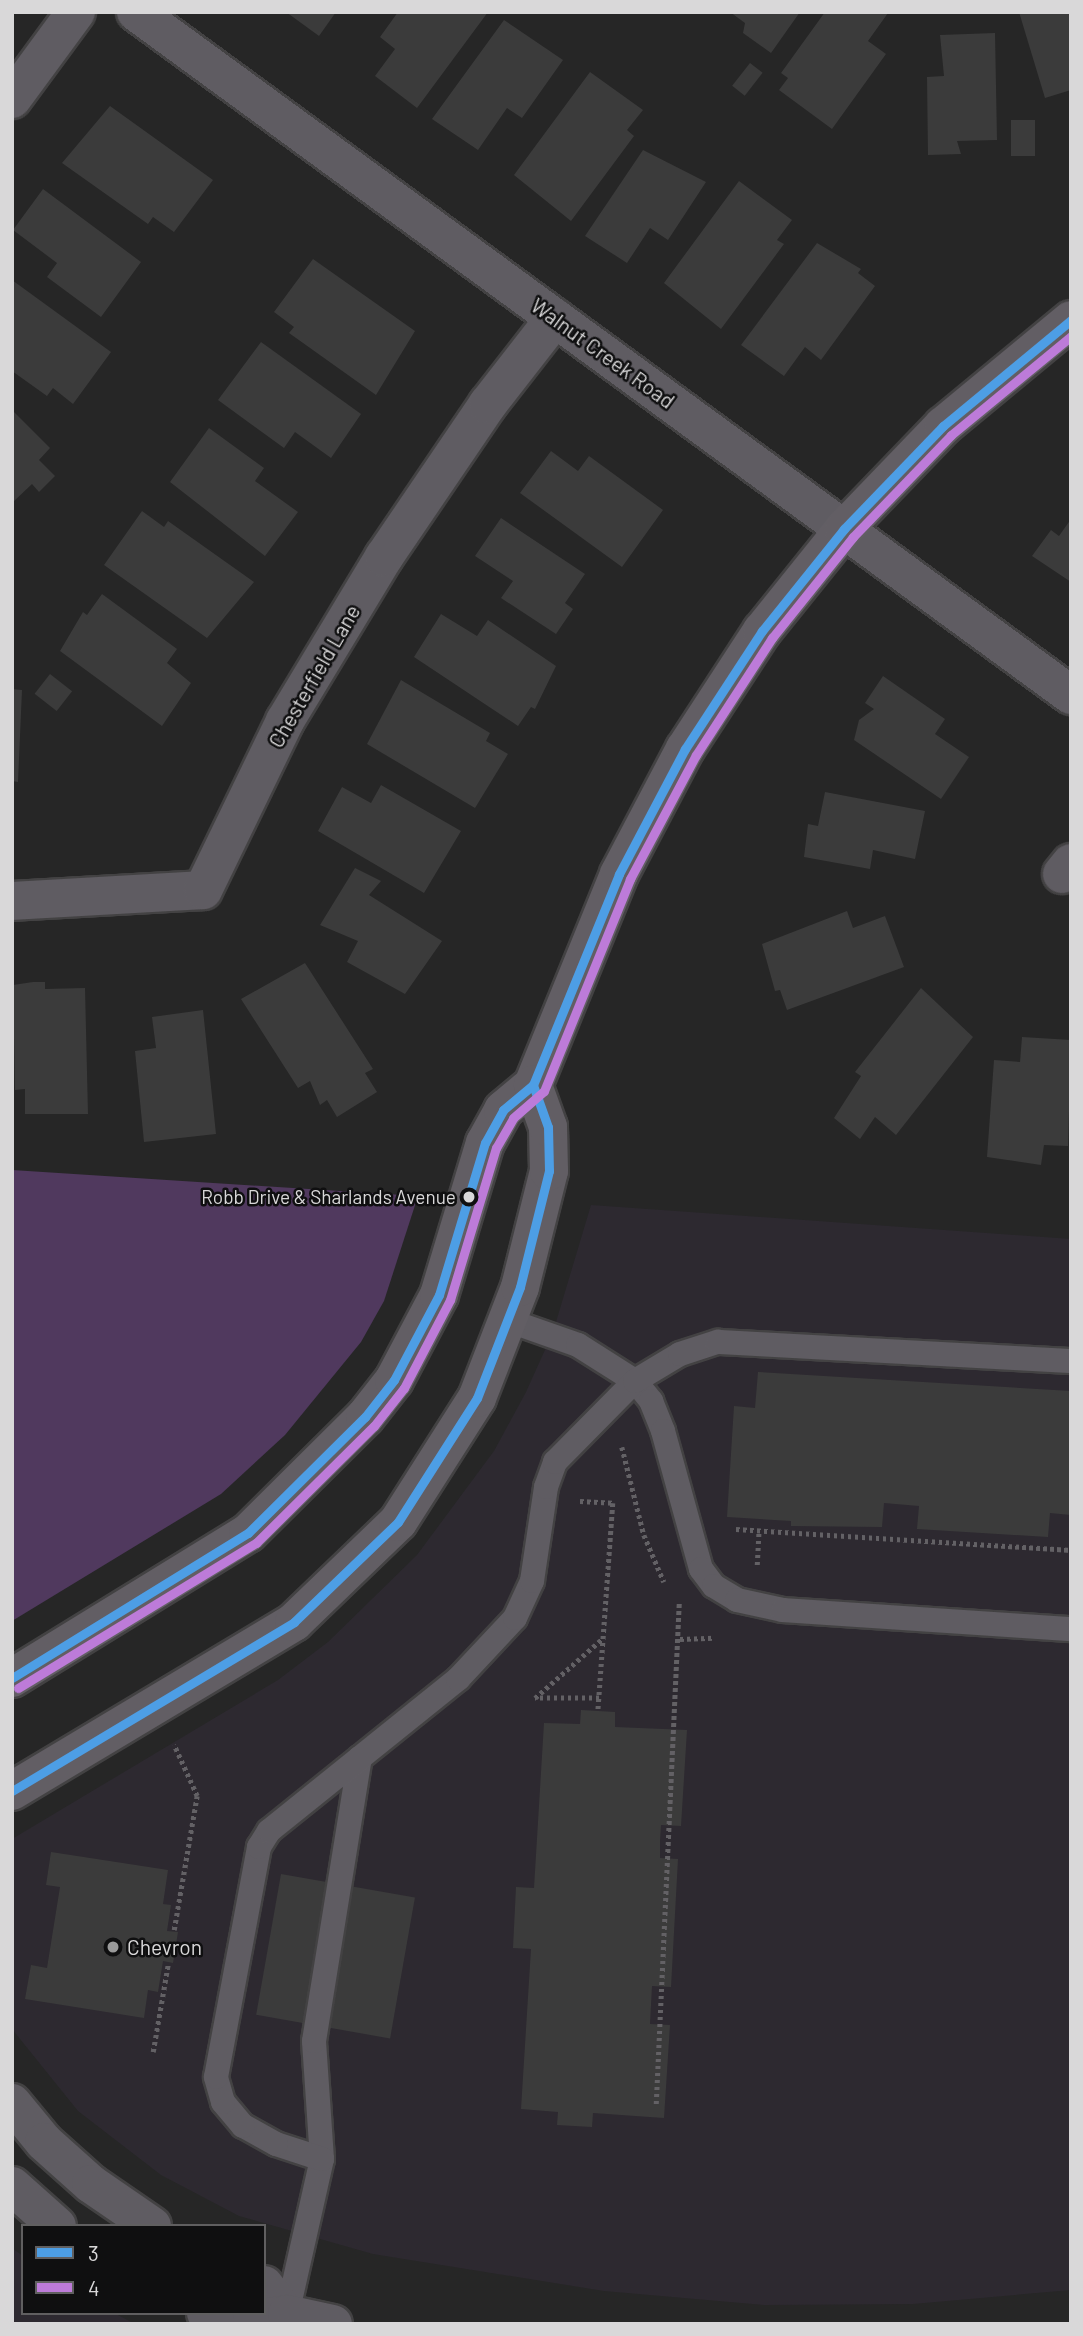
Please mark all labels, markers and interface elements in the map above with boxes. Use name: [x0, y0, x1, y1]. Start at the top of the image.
street label: Walnut Creek Road: [526, 292, 680, 414]
street label: Chesterfield Lane: [263, 600, 365, 752]
place label: Robb Drive & Sharlands Avenue: [201, 1186, 456, 1208]
marker: Robb Drive & Sharlands Avenue: [462, 1190, 476, 1204]
place label: Chevron: [127, 1934, 202, 1960]
marker: Chevron: [105, 1939, 121, 1955]
legend: [21, 2224, 266, 2315]
text: 3: [88, 2240, 99, 2265]
text: 4: [88, 2275, 100, 2300]

